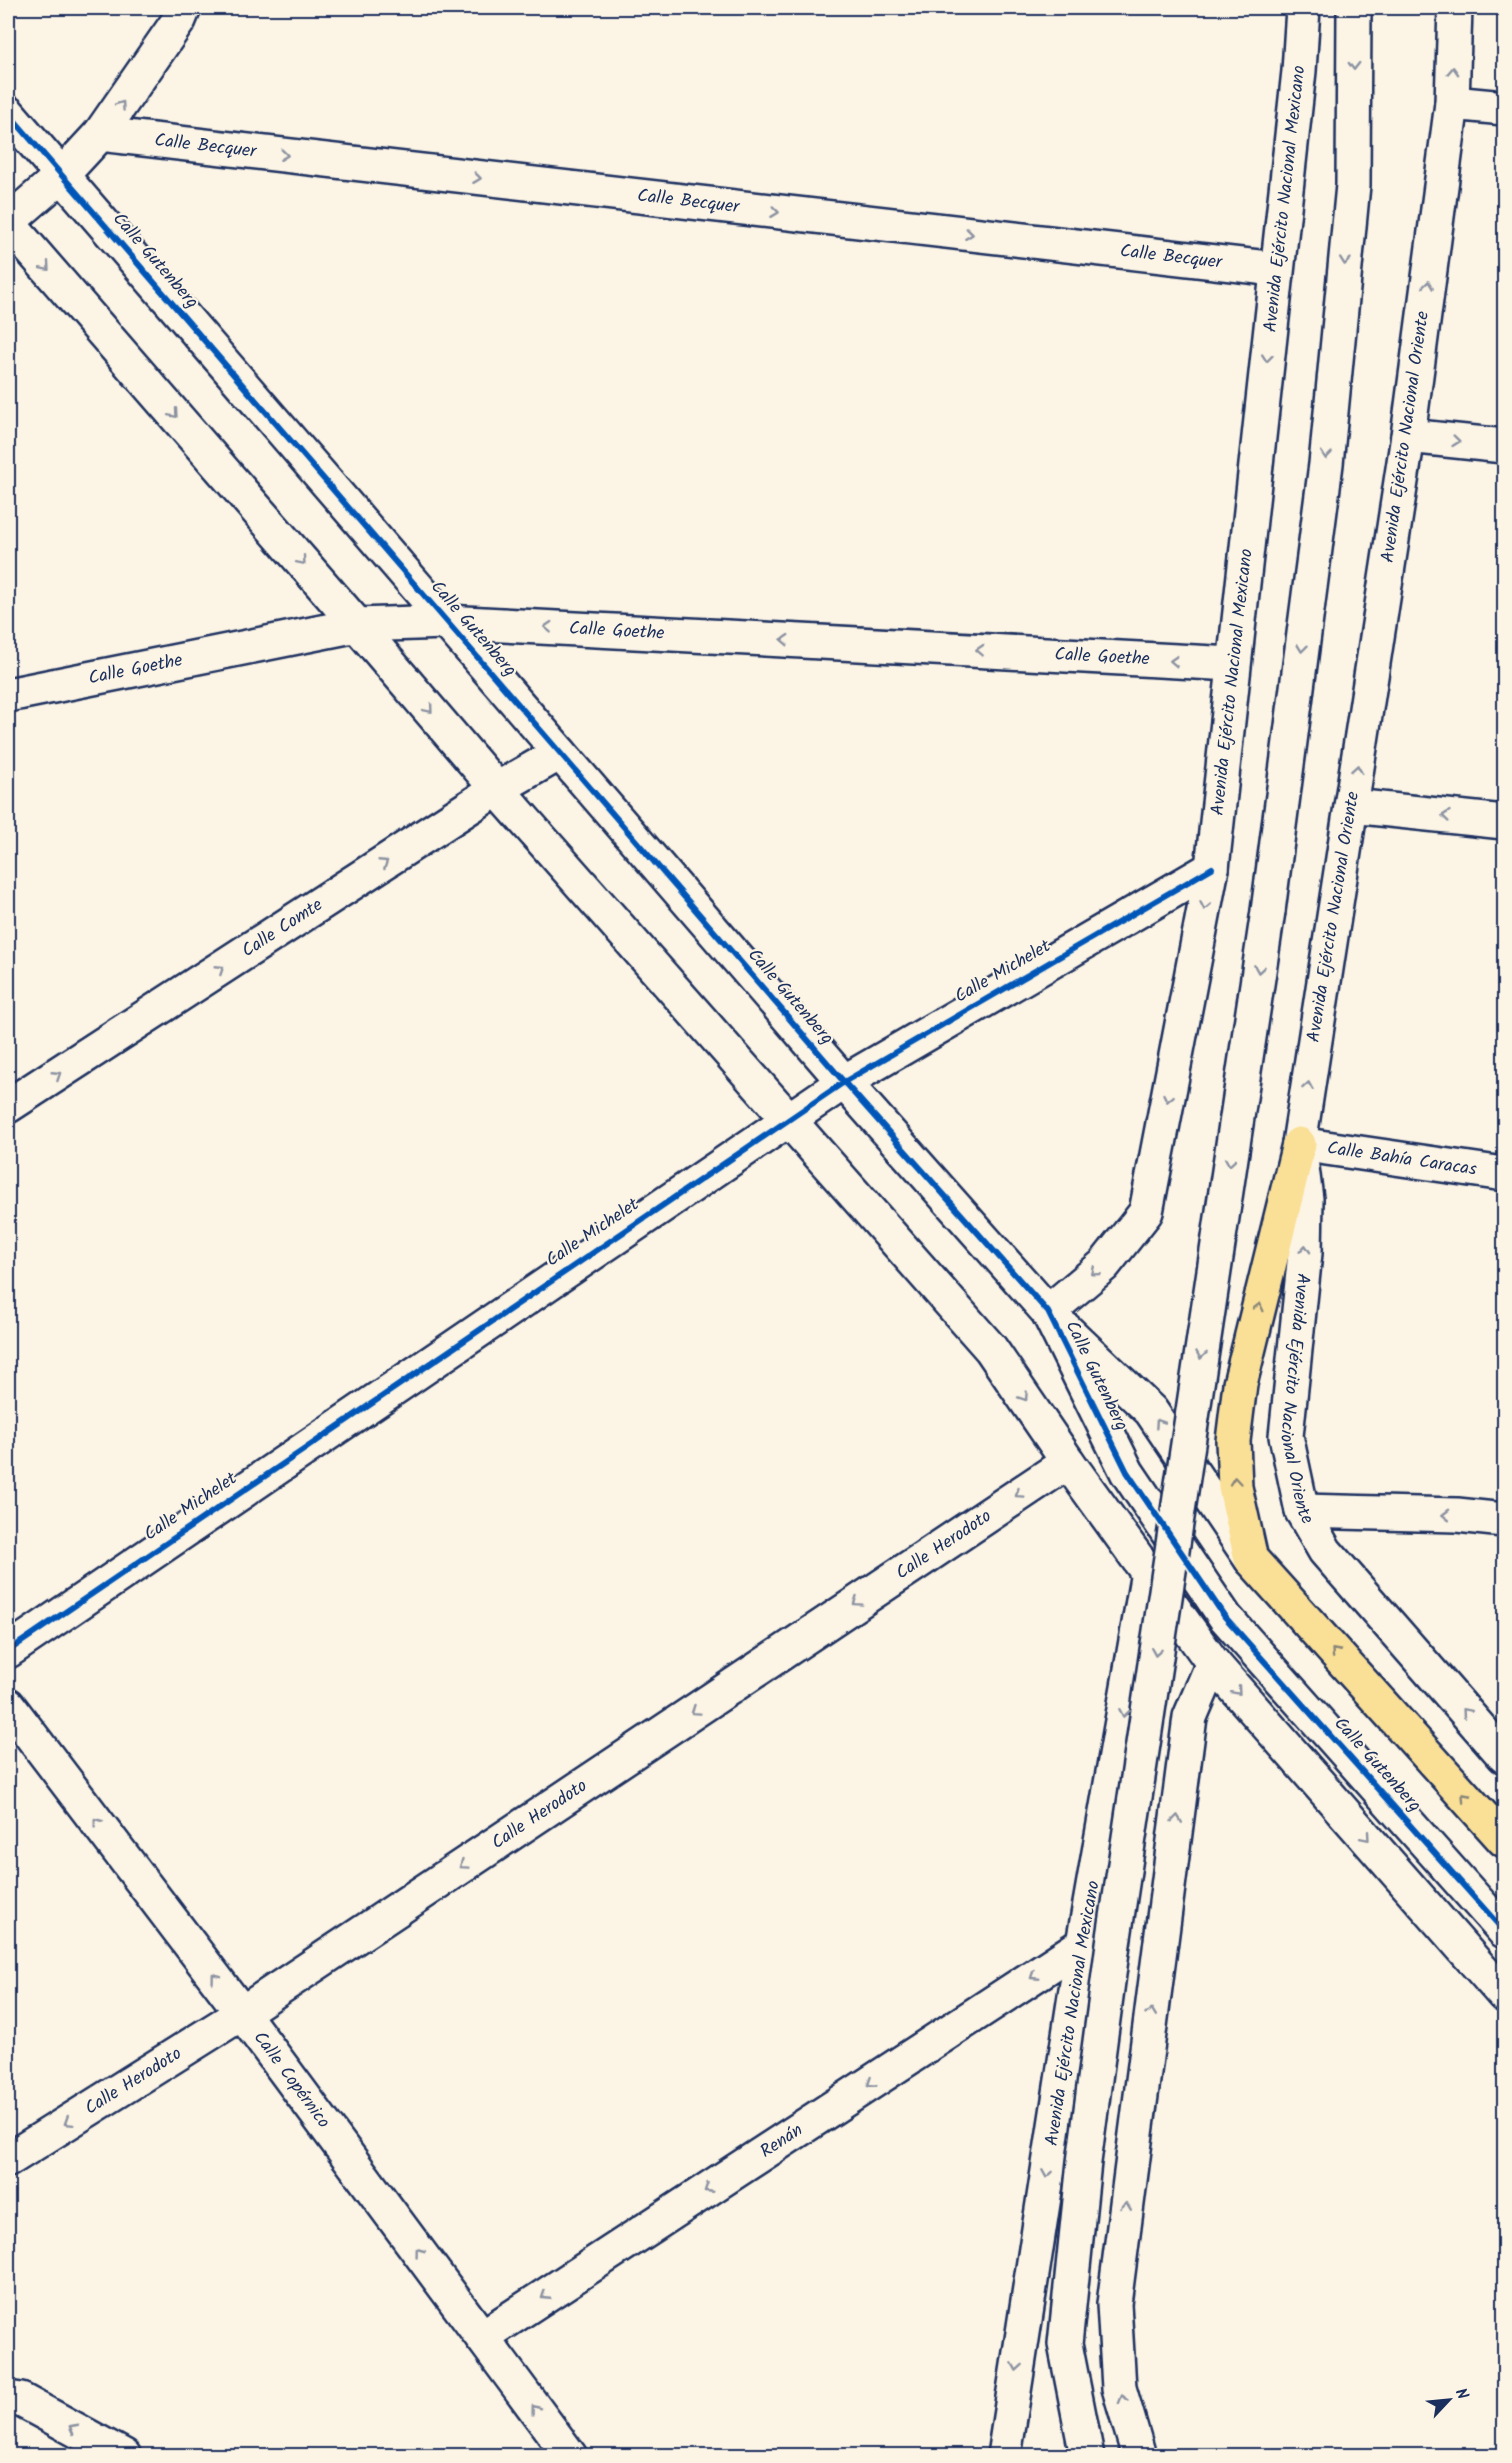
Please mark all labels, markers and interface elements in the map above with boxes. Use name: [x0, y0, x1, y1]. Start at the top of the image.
one-way arrow: [1348, 61, 1360, 70]
street label: Avenida Ejército Nacional Mexicano: [1256, 65, 1314, 334]
one-way arrow: [1447, 66, 1459, 75]
one-way arrow: [114, 101, 125, 112]
street label: Calle Becquer: [153, 126, 259, 166]
one-way arrow: [279, 149, 288, 161]
one-way arrow: [473, 171, 482, 183]
street label: Calle Becquer: [636, 181, 742, 222]
one-way arrow: [771, 205, 780, 218]
street label: Calle Gutenberg: [105, 206, 205, 316]
one-way arrow: [965, 227, 974, 240]
street label: Calle Becquer: [1118, 237, 1224, 277]
one-way arrow: [1339, 256, 1352, 265]
one-way arrow: [39, 260, 50, 271]
one-way arrow: [1421, 280, 1433, 290]
street label: Avenida Ejército Nacional Oriente: [1374, 309, 1438, 565]
one-way arrow: [1261, 353, 1273, 363]
one-way arrow: [167, 407, 178, 418]
one-way arrow: [1451, 434, 1461, 447]
one-way arrow: [1320, 450, 1333, 459]
street label: Avenida Ejército Nacional Mexicano: [1203, 547, 1261, 817]
one-way arrow: [295, 554, 306, 565]
street label: Calle Gutenberg: [423, 574, 523, 684]
street label: Calle Goethe: [568, 614, 665, 648]
one-way arrow: [544, 621, 553, 634]
one-way arrow: [781, 634, 790, 647]
street label: Calle Goethe: [1054, 640, 1150, 674]
one-way arrow: [975, 644, 984, 657]
one-way arrow: [1296, 644, 1308, 653]
street label: Calle Goethe: [86, 646, 185, 693]
one-way arrow: [1170, 654, 1179, 667]
one-way arrow: [422, 702, 433, 713]
one-way arrow: [1351, 764, 1363, 774]
street label: Avenida Ejército Nacional Oriente: [1300, 790, 1368, 1044]
one-way arrow: [1442, 810, 1451, 823]
one-way arrow: [378, 858, 388, 870]
street label: Calle Comte: [236, 891, 329, 965]
one-way arrow: [1199, 901, 1212, 911]
street label: Calle Michelet: [949, 932, 1058, 1011]
street label: Calle Gutenberg: [740, 942, 840, 1052]
one-way arrow: [214, 965, 225, 976]
one-way arrow: [1254, 965, 1266, 974]
one-way arrow: [50, 1071, 61, 1082]
one-way arrow: [1302, 1082, 1314, 1091]
one-way arrow: [1162, 1093, 1175, 1103]
street label: Calle Bahía Caracas: [1325, 1134, 1479, 1184]
one-way arrow: [1225, 1158, 1237, 1167]
street label: Calle Michelet: [540, 1190, 646, 1275]
one-way arrow: [1298, 1245, 1311, 1254]
one-way arrow: [1091, 1265, 1102, 1276]
street label: Avenida Ejército Nacional Oriente: [1271, 1272, 1321, 1530]
one-way arrow: [1252, 1302, 1265, 1312]
street label: Calle Gutenberg: [1057, 1316, 1135, 1436]
one-way arrow: [1195, 1350, 1208, 1360]
one-way arrow: [1017, 1390, 1028, 1401]
one-way arrow: [1155, 1419, 1166, 1430]
street label: Calle Michelet: [138, 1464, 244, 1549]
one-way arrow: [1229, 1476, 1242, 1485]
one-way arrow: [1015, 1487, 1026, 1498]
street label: Calle Herodoto: [890, 1502, 998, 1587]
one-way arrow: [1442, 1509, 1451, 1521]
one-way arrow: [853, 1595, 864, 1606]
one-way arrow: [1151, 1647, 1163, 1656]
one-way arrow: [1331, 1648, 1342, 1659]
one-way arrow: [1230, 1684, 1241, 1694]
one-way arrow: [690, 1703, 701, 1714]
one-way arrow: [1118, 1708, 1130, 1717]
one-way arrow: [1462, 1708, 1473, 1719]
street label: Calle Gutenberg: [1326, 1711, 1428, 1819]
street label: Calle Herodoto: [486, 1772, 593, 1857]
one-way arrow: [1461, 1793, 1472, 1804]
one-way arrow: [1170, 1814, 1182, 1824]
one-way arrow: [93, 1818, 104, 1829]
one-way arrow: [1359, 1830, 1370, 1841]
one-way arrow: [458, 1858, 469, 1869]
street label: Avenida Ejército Nacional Mexicano: [1038, 1878, 1108, 2148]
one-way arrow: [1030, 1969, 1041, 1980]
one-way arrow: [211, 1973, 222, 1984]
one-way arrow: [1145, 2008, 1157, 2017]
street label: Calle Copérnico: [246, 2025, 337, 2135]
street label: Calle Herodoto: [79, 2040, 188, 2123]
one-way arrow: [867, 2075, 877, 2087]
one-way arrow: [64, 2114, 74, 2126]
street label: Renán: [754, 2116, 809, 2166]
one-way arrow: [1042, 2170, 1054, 2179]
one-way arrow: [704, 2182, 714, 2194]
one-way arrow: [1120, 2201, 1132, 2210]
one-way arrow: [415, 2247, 426, 2258]
one-way arrow: [541, 2289, 552, 2300]
one-way arrow: [1012, 2362, 1024, 2372]
north arrow: [1419, 2370, 1479, 2430]
text: N: [1448, 2384, 1475, 2404]
one-way arrow: [1117, 2394, 1130, 2404]
one-way arrow: [531, 2404, 542, 2415]
one-way arrow: [68, 2424, 79, 2435]

